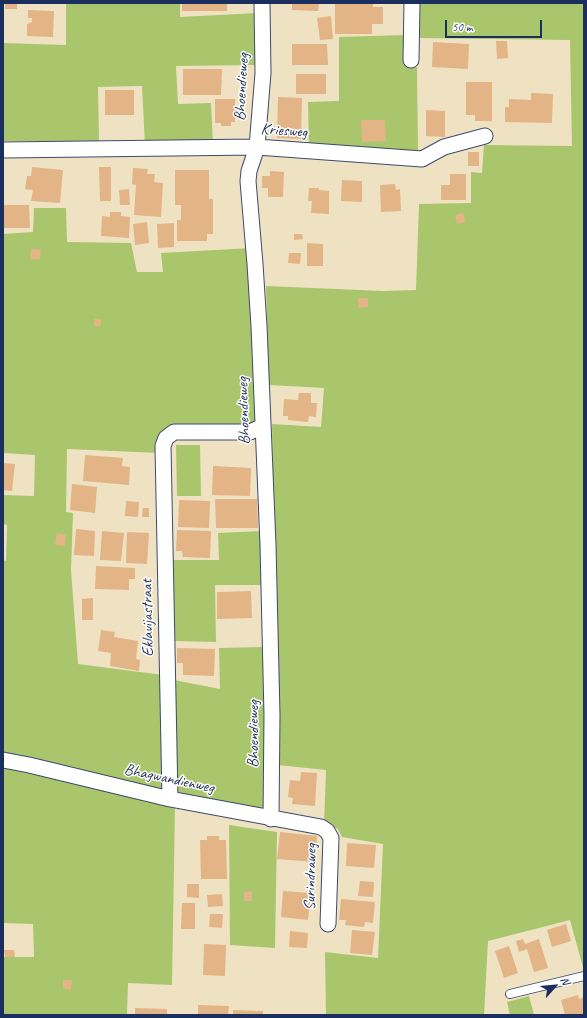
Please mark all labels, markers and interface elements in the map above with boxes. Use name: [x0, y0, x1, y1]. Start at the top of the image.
scale bar: [447, 12, 544, 38]
text: 50 m: [452, 19, 472, 35]
street label: Bhoendieweg: [231, 53, 253, 121]
street label: Kriesweg: [260, 120, 308, 142]
street label: Bhoendieweg: [233, 377, 255, 445]
street label: Eklavijastraat: [138, 579, 158, 657]
street label: Bhoendieweg: [244, 700, 264, 768]
street label: Bhagwandienweg: [122, 760, 216, 798]
street label: Surindraweg: [301, 843, 321, 911]
north arrow: [535, 966, 575, 1006]
text: N: [558, 974, 573, 987]

